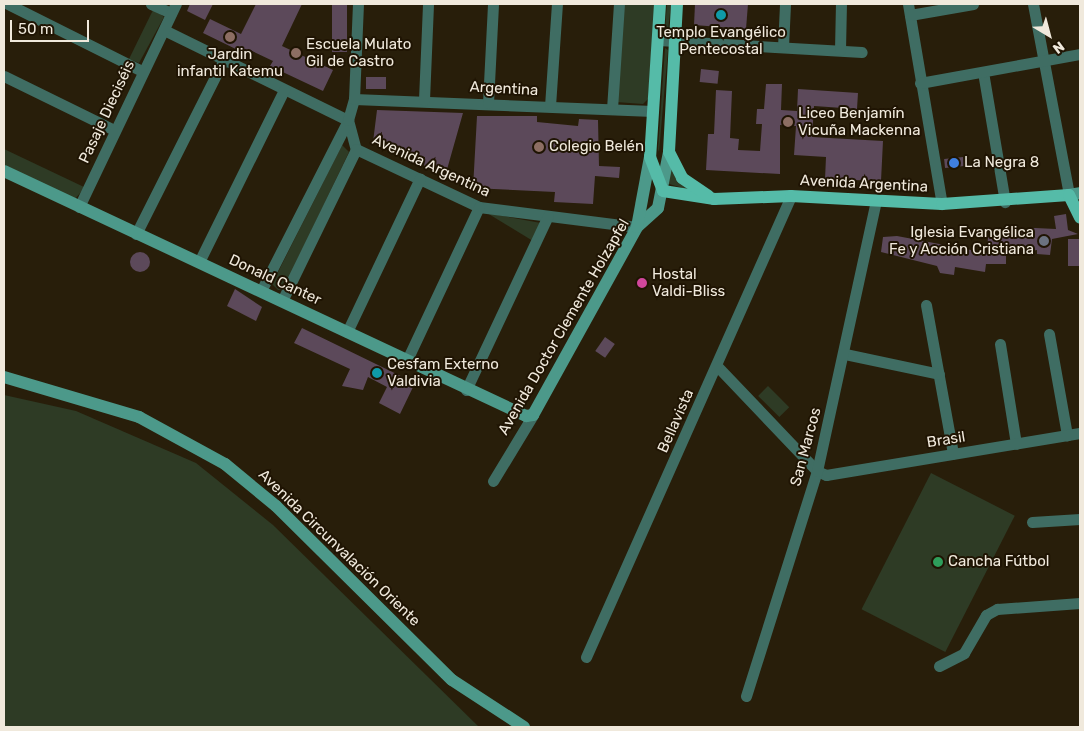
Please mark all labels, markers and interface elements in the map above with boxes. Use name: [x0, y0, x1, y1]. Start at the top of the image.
marker: Templo Evangélico Pentecostal: [715, 9, 727, 21]
scale bar: [12, 10, 91, 42]
north arrow: [1024, 10, 1074, 60]
text: 50 m: [18, 20, 53, 38]
place label: Templo Evangélico Pentecostal: [656, 23, 786, 58]
marker: Jardin infantil Katemu: [224, 31, 236, 43]
place label: Escuela Mulato Gil de Castro: [306, 35, 411, 70]
text: N: [1049, 38, 1067, 57]
place label: Jardin infantil Katemu: [177, 45, 283, 80]
marker: Escuela Mulato Gil de Castro: [290, 47, 302, 59]
street label: Pasaje Dieciséis: [75, 58, 139, 166]
street label: Argentina: [469, 78, 539, 100]
place label: Liceo Benjamín Vicuña Mackenna: [798, 104, 920, 139]
marker: Liceo Benjamín Vicuña Mackenna: [782, 116, 794, 128]
street label: Avenida Argentina: [369, 131, 493, 201]
place label: Colegio Belén: [549, 138, 644, 156]
marker: Colegio Belén: [533, 141, 545, 153]
place label: La Negra 8: [964, 154, 1039, 172]
marker: La Negra 8: [948, 157, 960, 169]
street label: Avenida Argentina: [799, 172, 929, 196]
street label: Avenida Doctor Clemente Holzapfel: [495, 216, 633, 438]
place label: Iglesia Evangélica Fe y Acción Cristiana: [888, 223, 1034, 258]
marker: Iglesia Evangélica Fe y Acción Cristiana: [1038, 235, 1050, 247]
street label: Donald Canter: [226, 251, 324, 309]
place label: Hostal Valdi-Bliss: [652, 265, 725, 300]
marker: Hostal Valdi-Bliss: [636, 277, 648, 289]
place label: Cesfam Externo Valdivia: [387, 355, 499, 390]
marker: Cesfam Externo Valdivia: [371, 367, 383, 379]
street label: Bellavista: [654, 386, 698, 456]
street label: San Marcos: [787, 406, 825, 488]
street label: Brasil: [925, 428, 967, 452]
street label: Avenida Circunvalación Oriente: [254, 466, 424, 630]
place label: Cancha Fútbol: [948, 553, 1049, 571]
marker: Cancha Fútbol: [932, 556, 944, 568]

